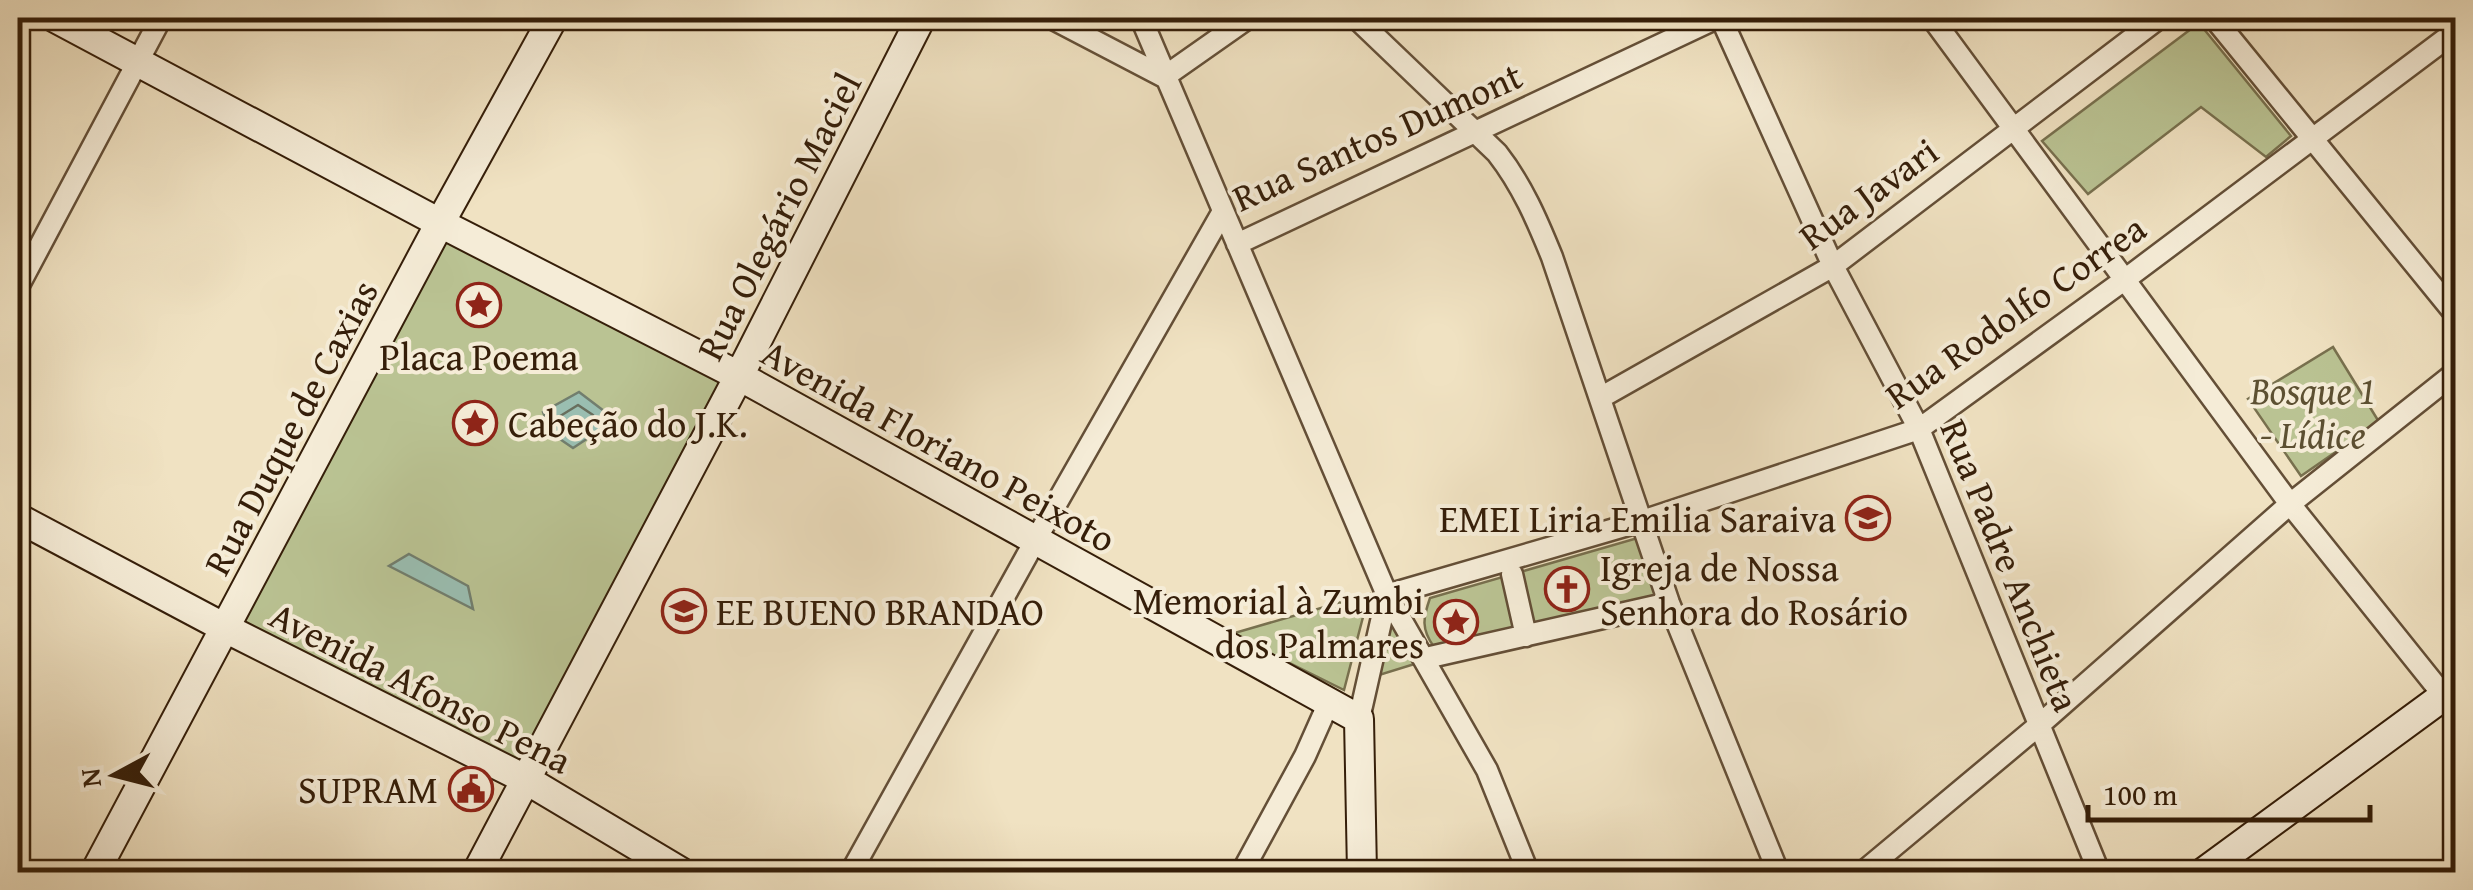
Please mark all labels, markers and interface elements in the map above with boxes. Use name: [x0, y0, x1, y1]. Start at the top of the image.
street label: Rua Santos Dumont: [1223, 47, 1531, 225]
street label: Rua Olegário Maciel: [681, 62, 875, 370]
street label: Rua Javari: [1787, 123, 1949, 263]
street label: Rua Rodolfo Correa: [1873, 200, 2157, 422]
street label: Rua Duque de Caxias: [188, 269, 392, 585]
place icon: Placa Poema: [456, 282, 502, 328]
street label: Avenida Floriano Peixoto: [752, 324, 1126, 566]
place label: Placa Poema: [380, 328, 578, 384]
park label: Bosque 1 - Lídice: [2250, 362, 2375, 462]
place label: Cabeção do J.K.: [508, 395, 748, 451]
place icon: Cabeção do J.K.: [452, 400, 498, 446]
street label: Rua Padre Anchieta: [1927, 411, 2095, 720]
place label: EMEI Liria Emilia Saraiva: [1439, 490, 1836, 546]
school or university icon: EMEI Liria Emilia Saraiva: [1845, 495, 1891, 541]
place label: Igreja de Nossa Senhora do Rosário: [1600, 539, 1908, 639]
church icon: Igreja de Nossa Senhora do Rosário: [1544, 566, 1590, 612]
place label: Memorial à Zumbi dos Palmares: [1133, 572, 1424, 672]
place label: EE BUENO BRANDAO: [716, 583, 1044, 639]
street label: Avenida Afonso Pena: [260, 587, 582, 787]
school or university icon: EE BUENO BRANDAO: [661, 588, 707, 634]
place icon: Memorial à Zumbi dos Palmares: [1433, 599, 1479, 645]
north arrow: [65, 725, 165, 825]
scale bar: [2088, 760, 2370, 822]
place label: SUPRAM: [298, 761, 438, 817]
text: N: [68, 766, 111, 790]
public building icon: SUPRAM: [448, 766, 494, 812]
text: 100 m: [2103, 772, 2178, 816]

